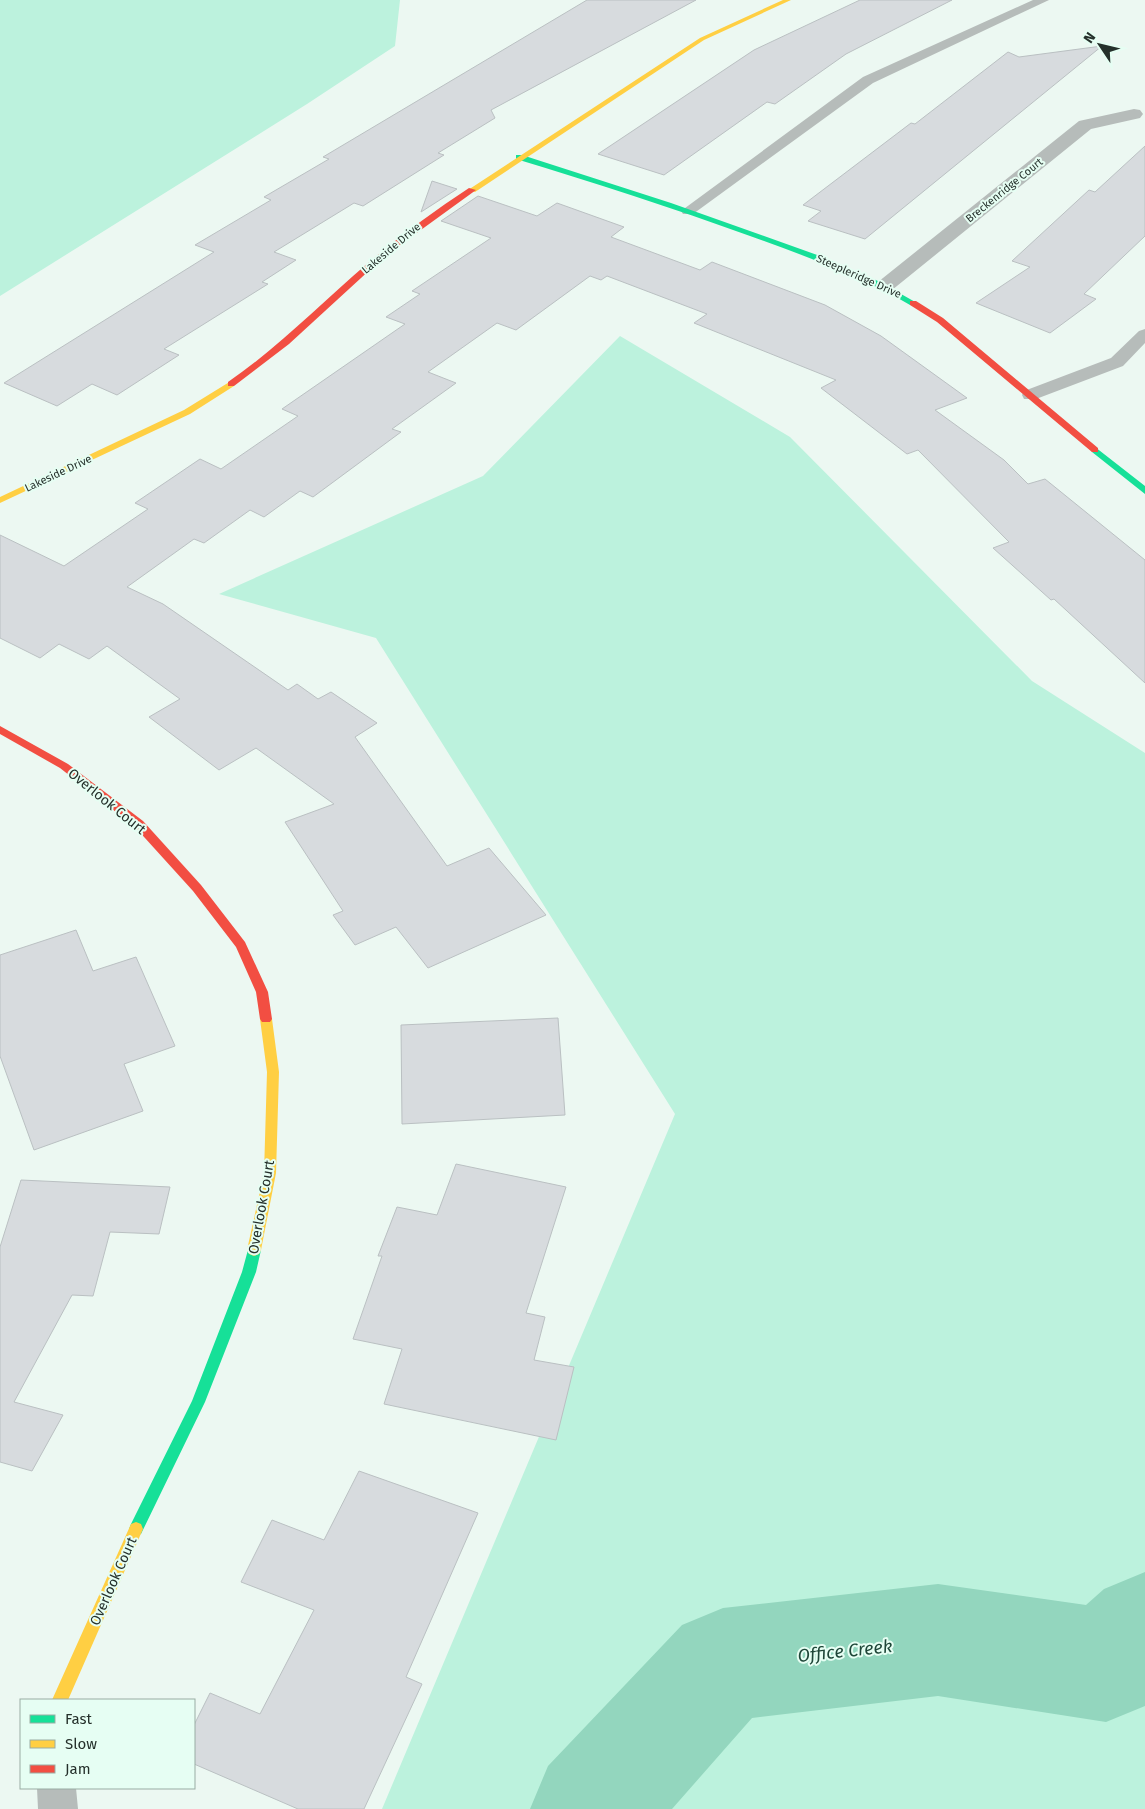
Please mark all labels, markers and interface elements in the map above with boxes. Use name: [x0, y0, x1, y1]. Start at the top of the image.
north arrow: [1075, 20, 1125, 70]
text: N: [1080, 29, 1099, 47]
street label: Breckenridge Court: [963, 155, 1045, 225]
street label: Lakeside Drive: [359, 220, 423, 277]
street label: Steepleridge Drive: [814, 252, 903, 301]
street label: Lakeside Drive: [23, 452, 94, 495]
street label: Overlook Court: [64, 765, 150, 839]
street label: Overlook Court: [245, 1158, 278, 1255]
street label: Overlook Court: [86, 1533, 141, 1628]
water label: Office Creek: [797, 1635, 894, 1667]
legend: [20, 1699, 195, 1789]
text: Fast: [65, 1710, 92, 1728]
text: Slow: [65, 1735, 97, 1753]
text: Jam: [65, 1760, 91, 1778]

